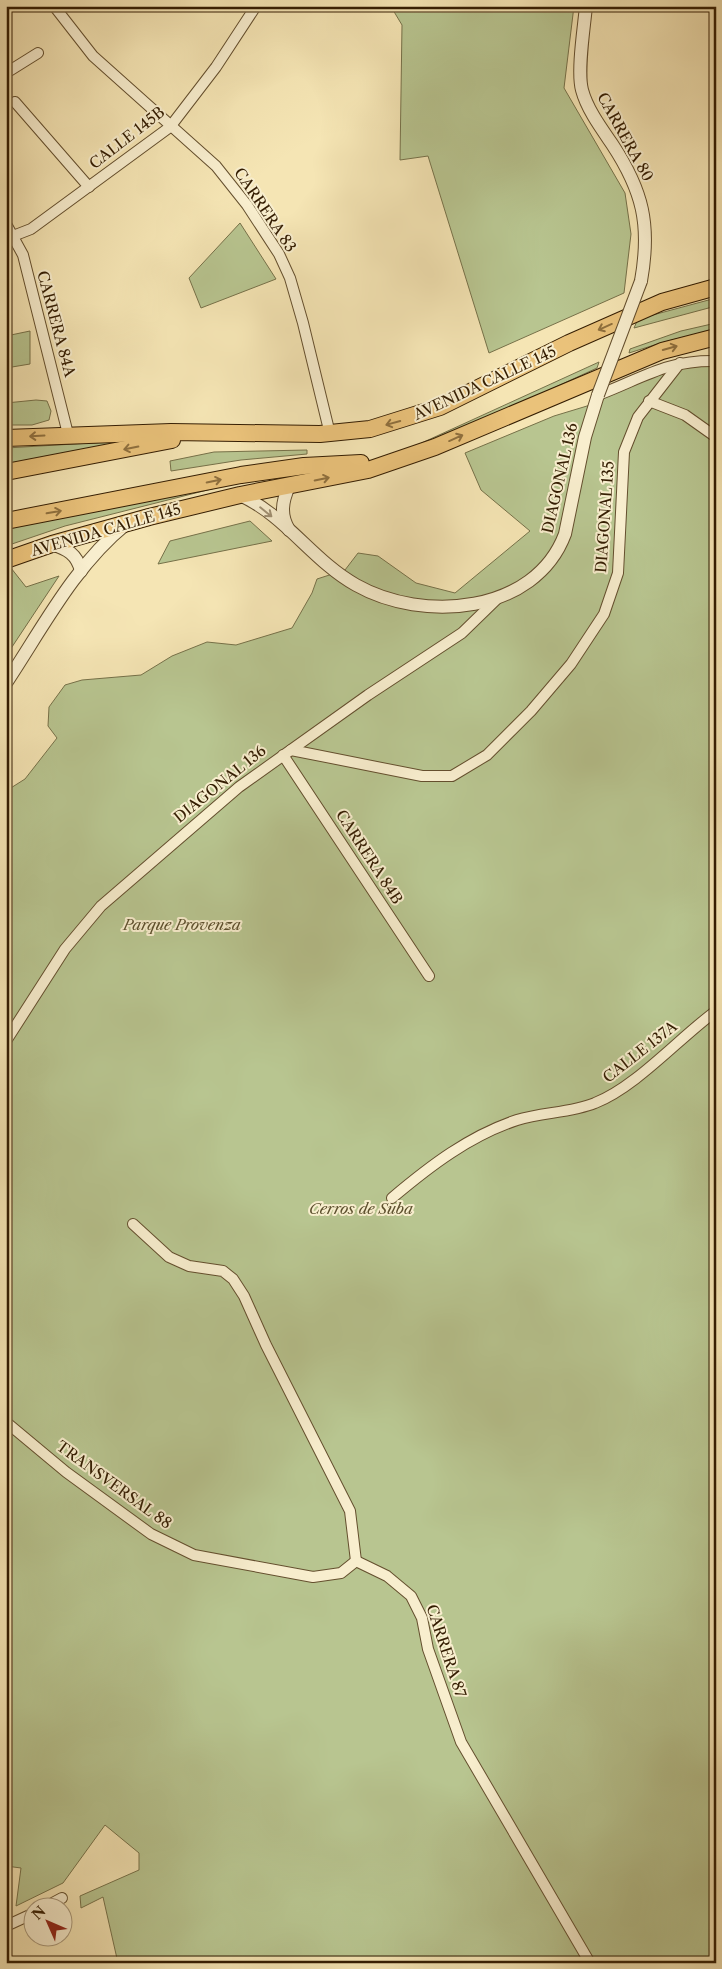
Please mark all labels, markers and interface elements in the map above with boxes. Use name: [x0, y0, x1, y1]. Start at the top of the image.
street label: CARRERA 80: [593, 89, 658, 185]
street label: CALLE 145B: [85, 102, 168, 173]
street label: CARRERA 83: [230, 164, 301, 255]
street label: CARRERA 84A: [33, 269, 80, 380]
one-way arrow: [598, 323, 613, 333]
street label: AVENIDA CALLE 145: [410, 341, 559, 424]
one-way arrow: [662, 343, 678, 353]
one-way arrow: [386, 419, 402, 428]
street label: DIAGONAL 136: [538, 421, 582, 535]
one-way arrow: [30, 432, 46, 441]
one-way arrow: [448, 433, 463, 443]
one-way arrow: [124, 443, 140, 453]
street label: DIAGONAL 135: [591, 460, 618, 574]
one-way arrow: [313, 474, 329, 484]
one-way arrow: [205, 476, 221, 485]
street label: AVENIDA CALLE 145: [28, 499, 183, 560]
one-way arrow: [46, 507, 62, 516]
one-way arrow: [259, 507, 272, 518]
street label: DIAGONAL 136: [170, 741, 270, 827]
street label: CARRERA 84B: [332, 806, 407, 907]
park label: Parque Provenza: [122, 915, 241, 934]
street label: CALLE 137A: [599, 1016, 681, 1087]
park label: Cerros de Suba: [309, 1199, 413, 1218]
street label: TRANSVERSAL 88: [53, 1436, 176, 1533]
street label: CARRERA 87: [422, 1602, 471, 1700]
north arrow: [22, 1896, 72, 1946]
text: N: [28, 1902, 49, 1923]

